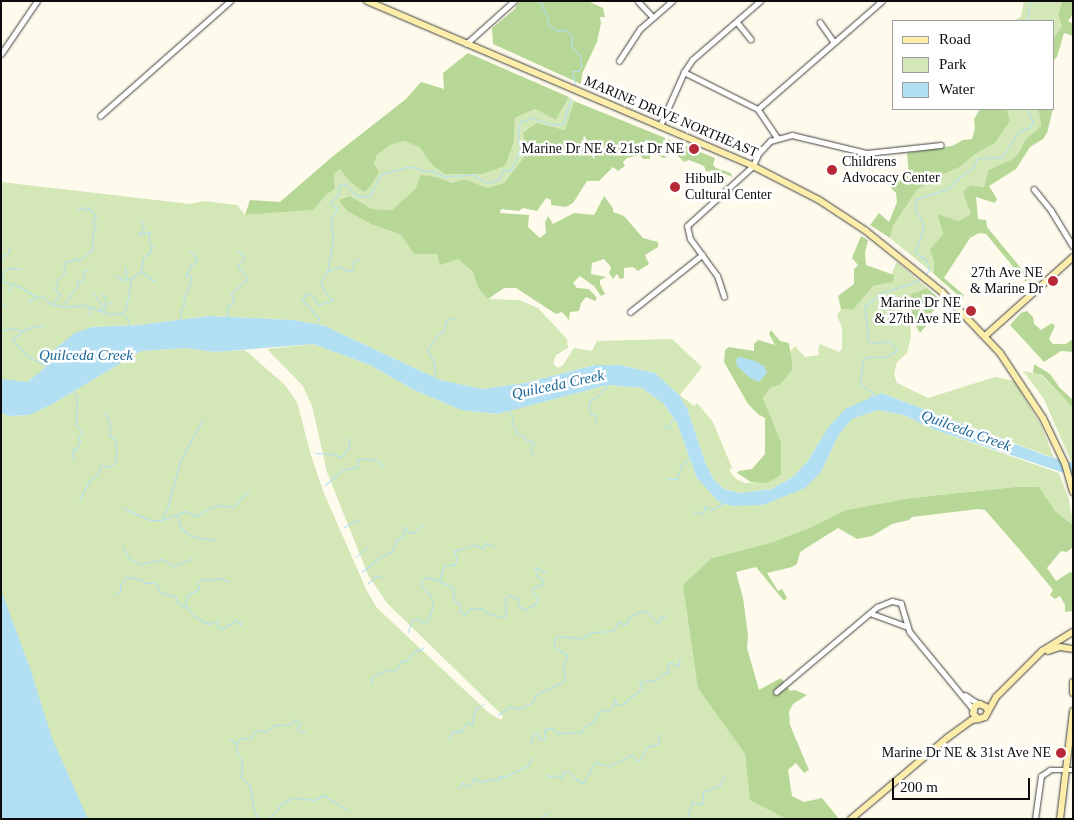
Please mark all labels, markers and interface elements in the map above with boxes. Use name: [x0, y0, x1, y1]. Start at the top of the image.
legend: [892, 20, 1054, 110]
text: Road: [939, 31, 971, 47]
text: Park: [939, 56, 967, 72]
street label: MARINE DRIVE NORTHEAST: [581, 73, 761, 161]
text: Water: [939, 81, 974, 97]
place label: Marine Dr NE & 21st Dr NE: [521, 141, 684, 157]
marker: Marine Dr NE & 21st Dr NE: [688, 143, 700, 155]
place label: Childrens Advocacy Center: [842, 154, 940, 186]
marker: Childrens Advocacy Center: [826, 164, 838, 176]
place label: Hibulb Cultural Center: [685, 171, 772, 203]
marker: Hibulb Cultural Center: [669, 181, 681, 193]
place label: 27th Ave NE & Marine Dr: [970, 265, 1043, 298]
marker: 27th Ave NE & Marine Dr: [1047, 275, 1059, 287]
place label: Marine Dr NE & 27th Ave NE: [874, 295, 961, 328]
marker: Marine Dr NE & 27th Ave NE: [965, 305, 977, 317]
water label: Quilceda Creek: [39, 347, 133, 365]
water label: Quilceda Creek: [510, 366, 606, 404]
water label: Quilceda Creek: [919, 406, 1013, 456]
place label: Marine Dr NE & 31st Ave NE: [881, 745, 1051, 761]
marker: Marine Dr NE & 31st Ave NE: [1055, 747, 1067, 759]
scale bar: [894, 768, 1032, 800]
text: 200 m: [900, 779, 938, 795]

